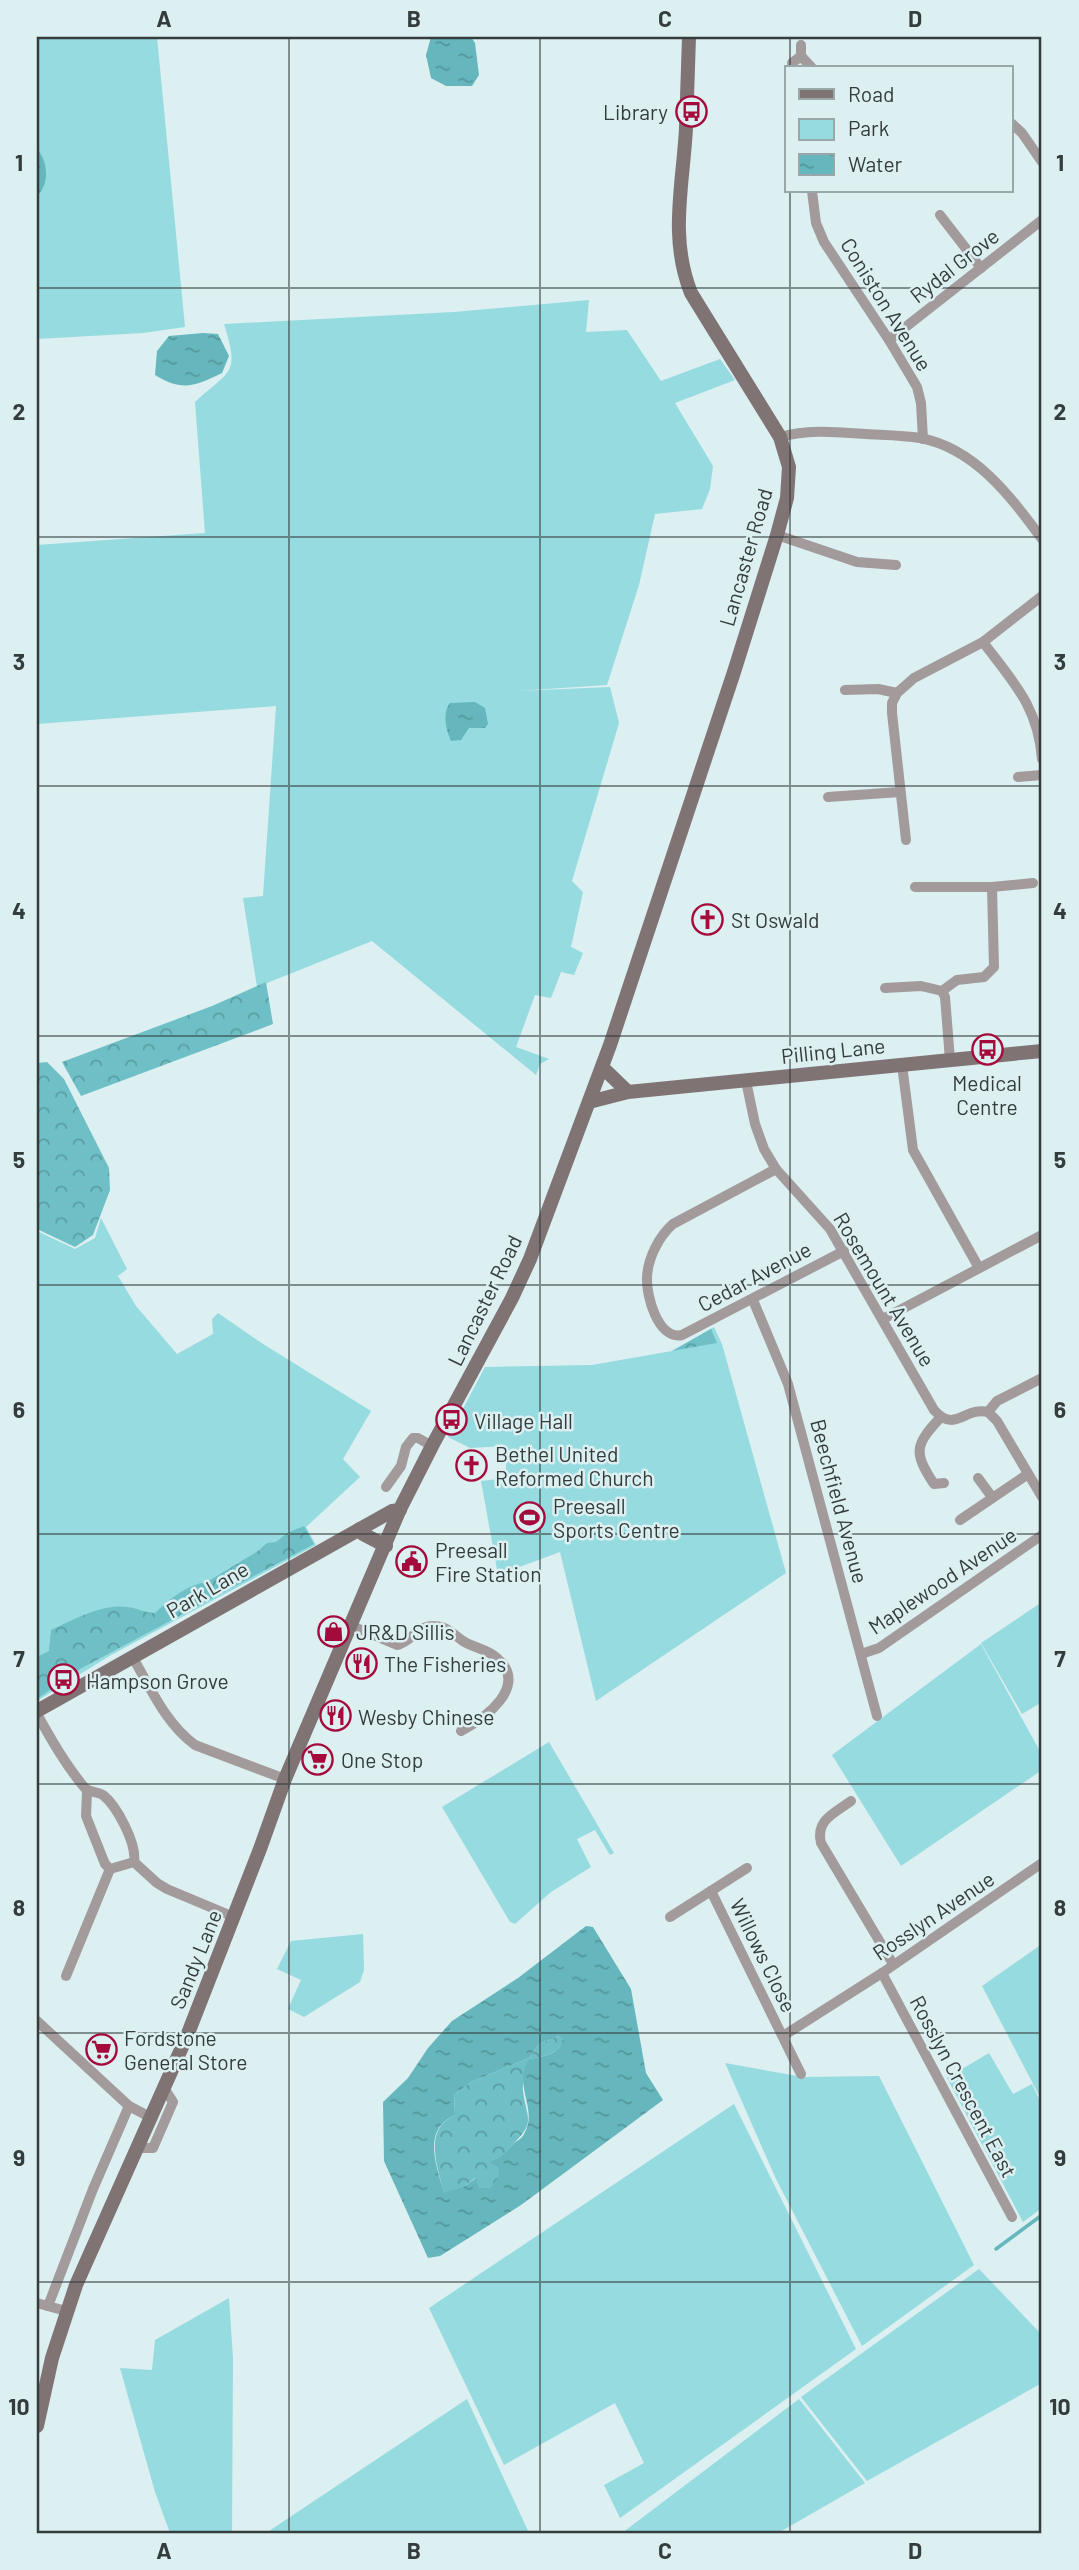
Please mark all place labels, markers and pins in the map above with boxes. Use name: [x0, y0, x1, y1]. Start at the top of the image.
bus stop icon: Library: [674, 94, 708, 128]
place label: Library: [603, 99, 668, 124]
church icon: St Oswald: [691, 902, 725, 936]
place label: St Oswald: [731, 907, 820, 932]
bus stop icon: Medical Centre: [970, 1033, 1004, 1067]
place label: Medical Centre: [952, 1070, 1022, 1119]
bus stop icon: Village Hall: [434, 1403, 468, 1437]
place label: Village Hall: [474, 1408, 573, 1433]
place label: Bethel United Reformed Church: [495, 1441, 654, 1490]
church icon: Bethel United Reformed Church: [455, 1448, 489, 1482]
place label: Preesall Sports Centre: [553, 1493, 680, 1542]
sports icon: Preesall Sports Centre: [513, 1500, 547, 1534]
place label: Preesall Fire Station: [435, 1537, 542, 1586]
public building icon: Preesall Fire Station: [395, 1544, 429, 1578]
shop icon: JR&D Sillis: [316, 1614, 350, 1648]
place label: JR&D Sillis: [356, 1619, 455, 1644]
restaurant icon: The Fisheries: [344, 1646, 378, 1680]
place label: The Fisheries: [384, 1651, 506, 1676]
bus stop icon: Hampson Grove: [46, 1663, 80, 1697]
place label: Hampson Grove: [86, 1668, 229, 1693]
restaurant icon: Wesby Chinese: [318, 1699, 352, 1733]
place label: Wesby Chinese: [358, 1704, 495, 1729]
supermarket icon: One Stop: [301, 1742, 335, 1776]
place label: One Stop: [341, 1747, 423, 1772]
place label: Fordstone General Store: [124, 2025, 248, 2074]
supermarket icon: Fordstone General Store: [84, 2032, 118, 2066]

